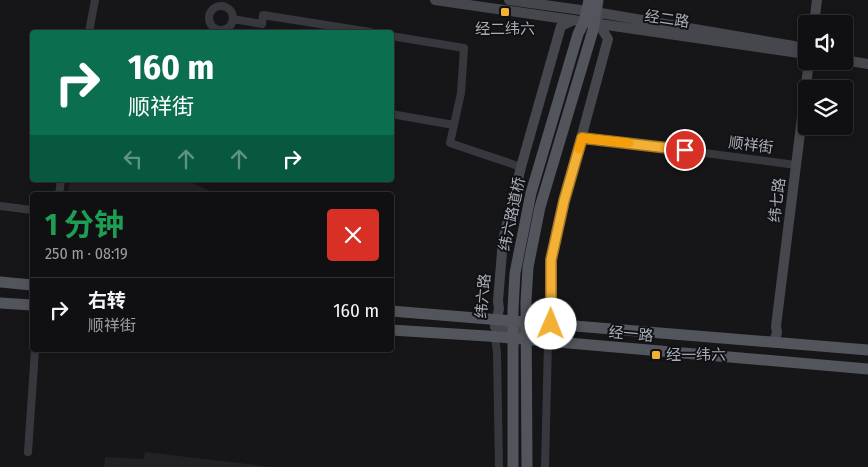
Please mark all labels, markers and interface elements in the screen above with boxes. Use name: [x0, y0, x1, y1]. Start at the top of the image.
marker: 经二纬六: [499, 6, 511, 18]
street label: 经二路: [643, 7, 691, 31]
map controls: [798, 15, 853, 135]
button: sound: [798, 15, 853, 70]
place label: 经二纬六: [475, 20, 535, 38]
text: 160 m: [128, 46, 214, 88]
icon: right: [45, 50, 110, 115]
button: layers: [798, 80, 853, 135]
text: 顺祥街: [128, 93, 194, 120]
pin: [664, 129, 706, 171]
street label: 顺祥街: [728, 133, 774, 157]
icon: arrive: [671, 136, 699, 164]
icon: left: [119, 145, 147, 173]
icon: ahead: [172, 145, 200, 173]
icon: ahead: [225, 145, 253, 173]
icon: right: [278, 145, 306, 173]
street label: 纬六路道桥: [495, 175, 529, 253]
street label: 纬七路: [765, 177, 789, 223]
text: 1 分钟: [45, 207, 124, 243]
button: close: [327, 209, 379, 261]
text: 250 m · 08:19: [45, 244, 128, 263]
street label: 纬六路: [472, 273, 494, 319]
text: 右转: [88, 289, 126, 312]
icon: right: [45, 296, 73, 324]
position arrow: [524, 297, 576, 349]
text: 160 m: [333, 299, 379, 322]
text: 顺祥街: [88, 316, 136, 335]
street label: 经一路: [608, 323, 654, 345]
place label: 经一纬六: [666, 346, 726, 364]
marker: 经一纬六: [650, 349, 662, 361]

